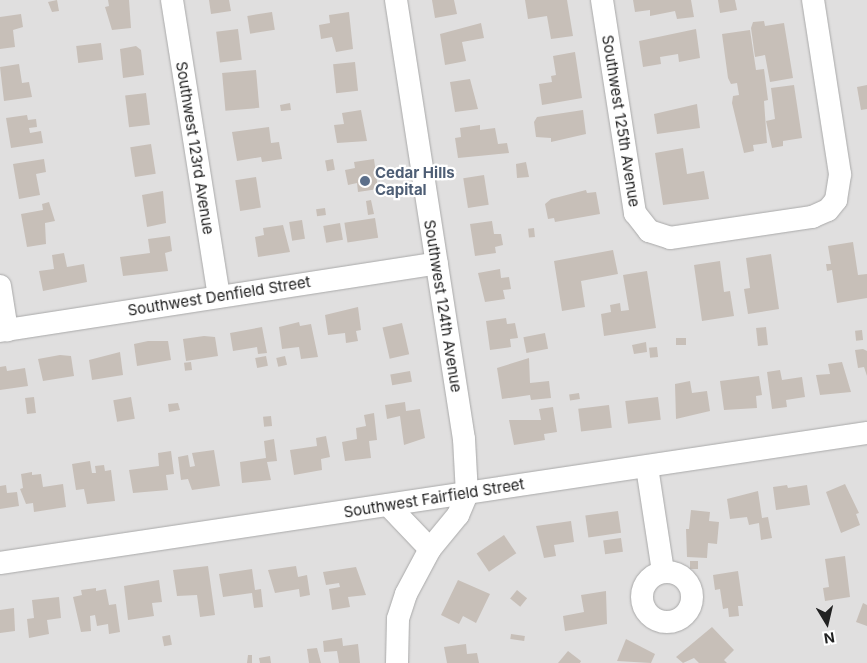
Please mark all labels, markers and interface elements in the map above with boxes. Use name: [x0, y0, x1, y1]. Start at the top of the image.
street label: Southwest 125th Avenue: [598, 34, 644, 208]
street label: Southwest 123rd Avenue: [172, 60, 218, 236]
place label: Cedar Hills Capital: [375, 163, 455, 198]
marker: Cedar Hills Capital: [359, 175, 371, 187]
street label: Southwest 124th Avenue: [420, 218, 466, 394]
street label: Southwest Denfield Street: [126, 273, 312, 319]
street label: Southwest Fairfield Street: [342, 475, 526, 521]
north arrow: [802, 598, 852, 648]
text: N: [823, 629, 836, 648]

